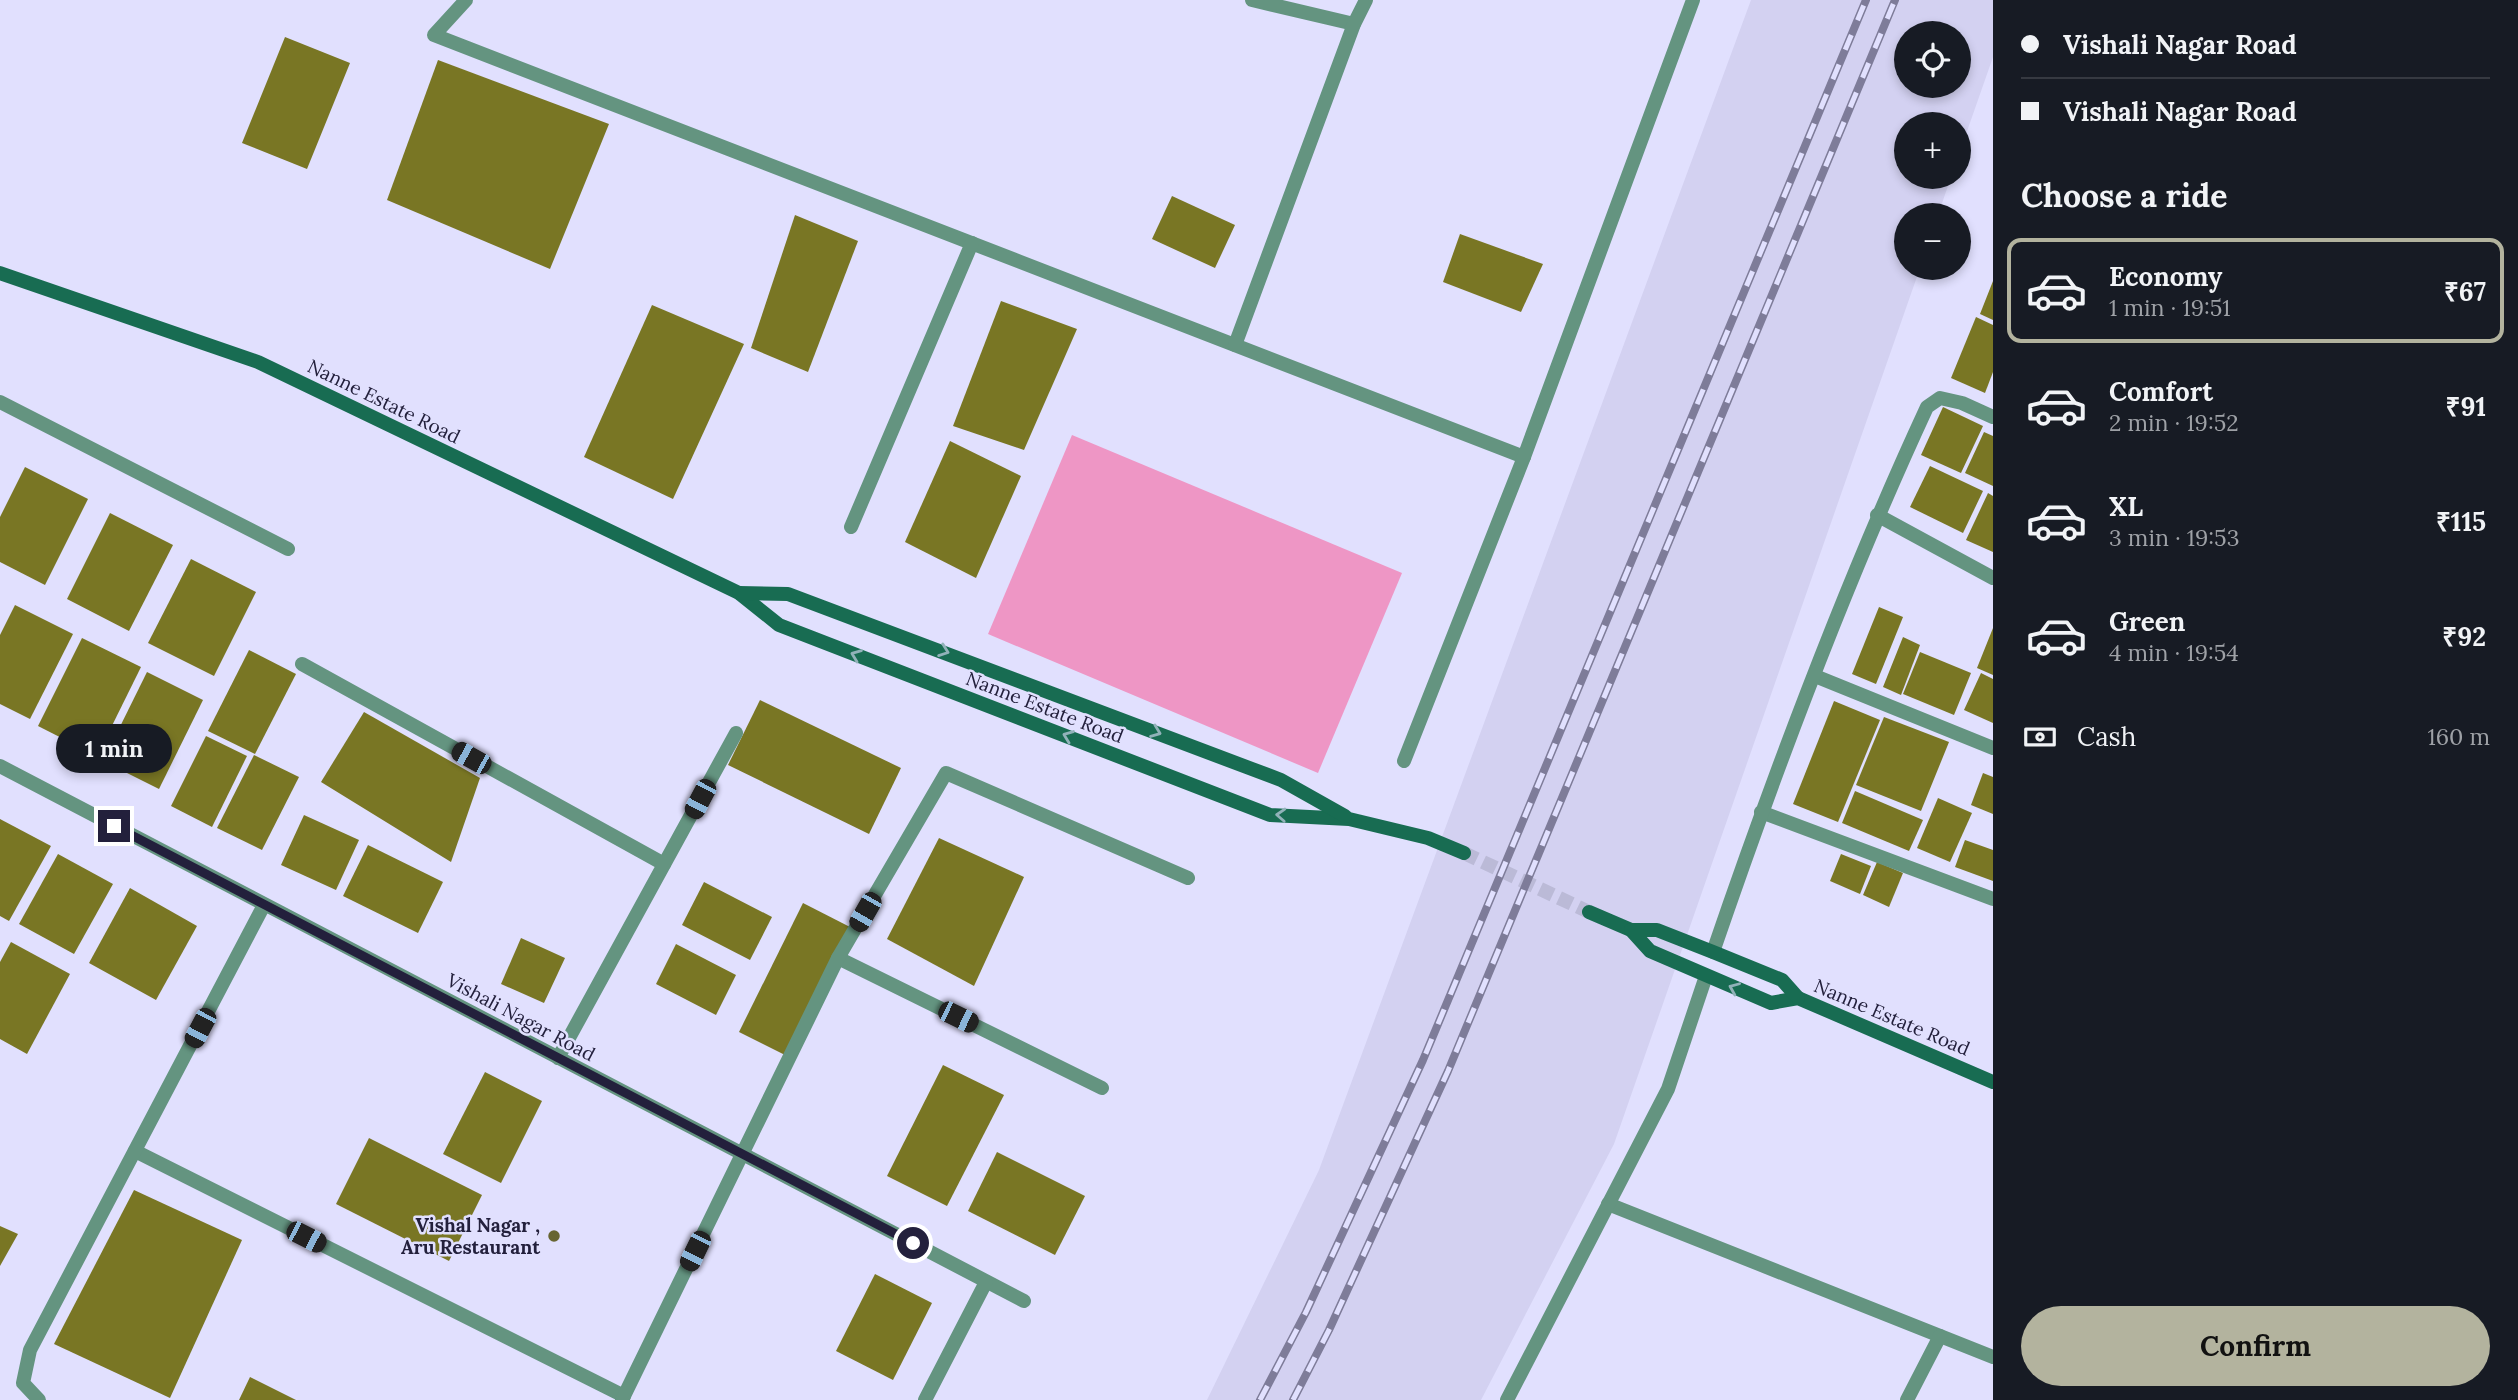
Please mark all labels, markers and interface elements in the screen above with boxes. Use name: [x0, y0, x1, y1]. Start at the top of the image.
map controls: [1894, 21, 1971, 280]
button: locate: [1894, 21, 1971, 98]
text: Vishali Nagar Road: [2063, 28, 2297, 61]
text: Vishali Nagar Road: [2063, 95, 2297, 128]
button: +: [1894, 112, 1971, 189]
text: Choose a ride: [2021, 175, 2228, 216]
button: −: [1894, 203, 1971, 280]
icon: car: [2025, 259, 2088, 322]
text: Economy: [2109, 260, 2222, 293]
text: ₹67: [2444, 275, 2486, 308]
text: 1 min · 19:51: [2109, 293, 2231, 322]
street label: Nanne Estate Road: [304, 354, 464, 448]
icon: car: [2025, 374, 2088, 437]
text: Comfort: [2109, 375, 2213, 408]
text: ₹91: [2446, 390, 2486, 423]
text: 2 min · 19:52: [2109, 408, 2239, 437]
icon: car: [2025, 489, 2088, 552]
text: XL: [2109, 490, 2143, 523]
text: ₹115: [2436, 505, 2486, 538]
text: 3 min · 19:53: [2109, 523, 2239, 552]
icon: car: [2025, 604, 2088, 667]
text: Green: [2109, 605, 2185, 638]
text: ₹92: [2442, 620, 2486, 653]
text: 4 min · 19:54: [2109, 638, 2239, 667]
one-way arrow: [937, 643, 949, 657]
one-way arrow: [851, 649, 863, 663]
street label: Nanne Estate Road: [963, 666, 1127, 748]
icon: cash: [2021, 718, 2059, 756]
text: Cash: [2077, 720, 2136, 753]
text: 160 m: [2427, 722, 2490, 751]
one-way arrow: [1150, 723, 1162, 737]
callout: 1 min: [56, 724, 172, 774]
one-way arrow: [1063, 731, 1075, 745]
text: 1 min: [85, 734, 143, 763]
car: [448, 739, 495, 777]
car: [681, 776, 720, 822]
one-way arrow: [1275, 808, 1286, 823]
route end: [98, 810, 130, 842]
car: [846, 889, 885, 935]
street label: Vishali Nagar Road: [442, 967, 599, 1066]
street label: Nanne Estate Road: [1810, 973, 1974, 1061]
one-way arrow: [1728, 982, 1740, 996]
car: [935, 998, 982, 1036]
car: [181, 1005, 220, 1051]
place label: Vishal Nagar , Aru Restaurant: [401, 1213, 541, 1259]
car: [283, 1218, 330, 1256]
route start: [897, 1227, 929, 1259]
marker: Vishal Nagar , Aru Restaurant: [546, 1228, 562, 1244]
car: [677, 1228, 714, 1274]
button: Confirm: [2021, 1306, 2490, 1386]

